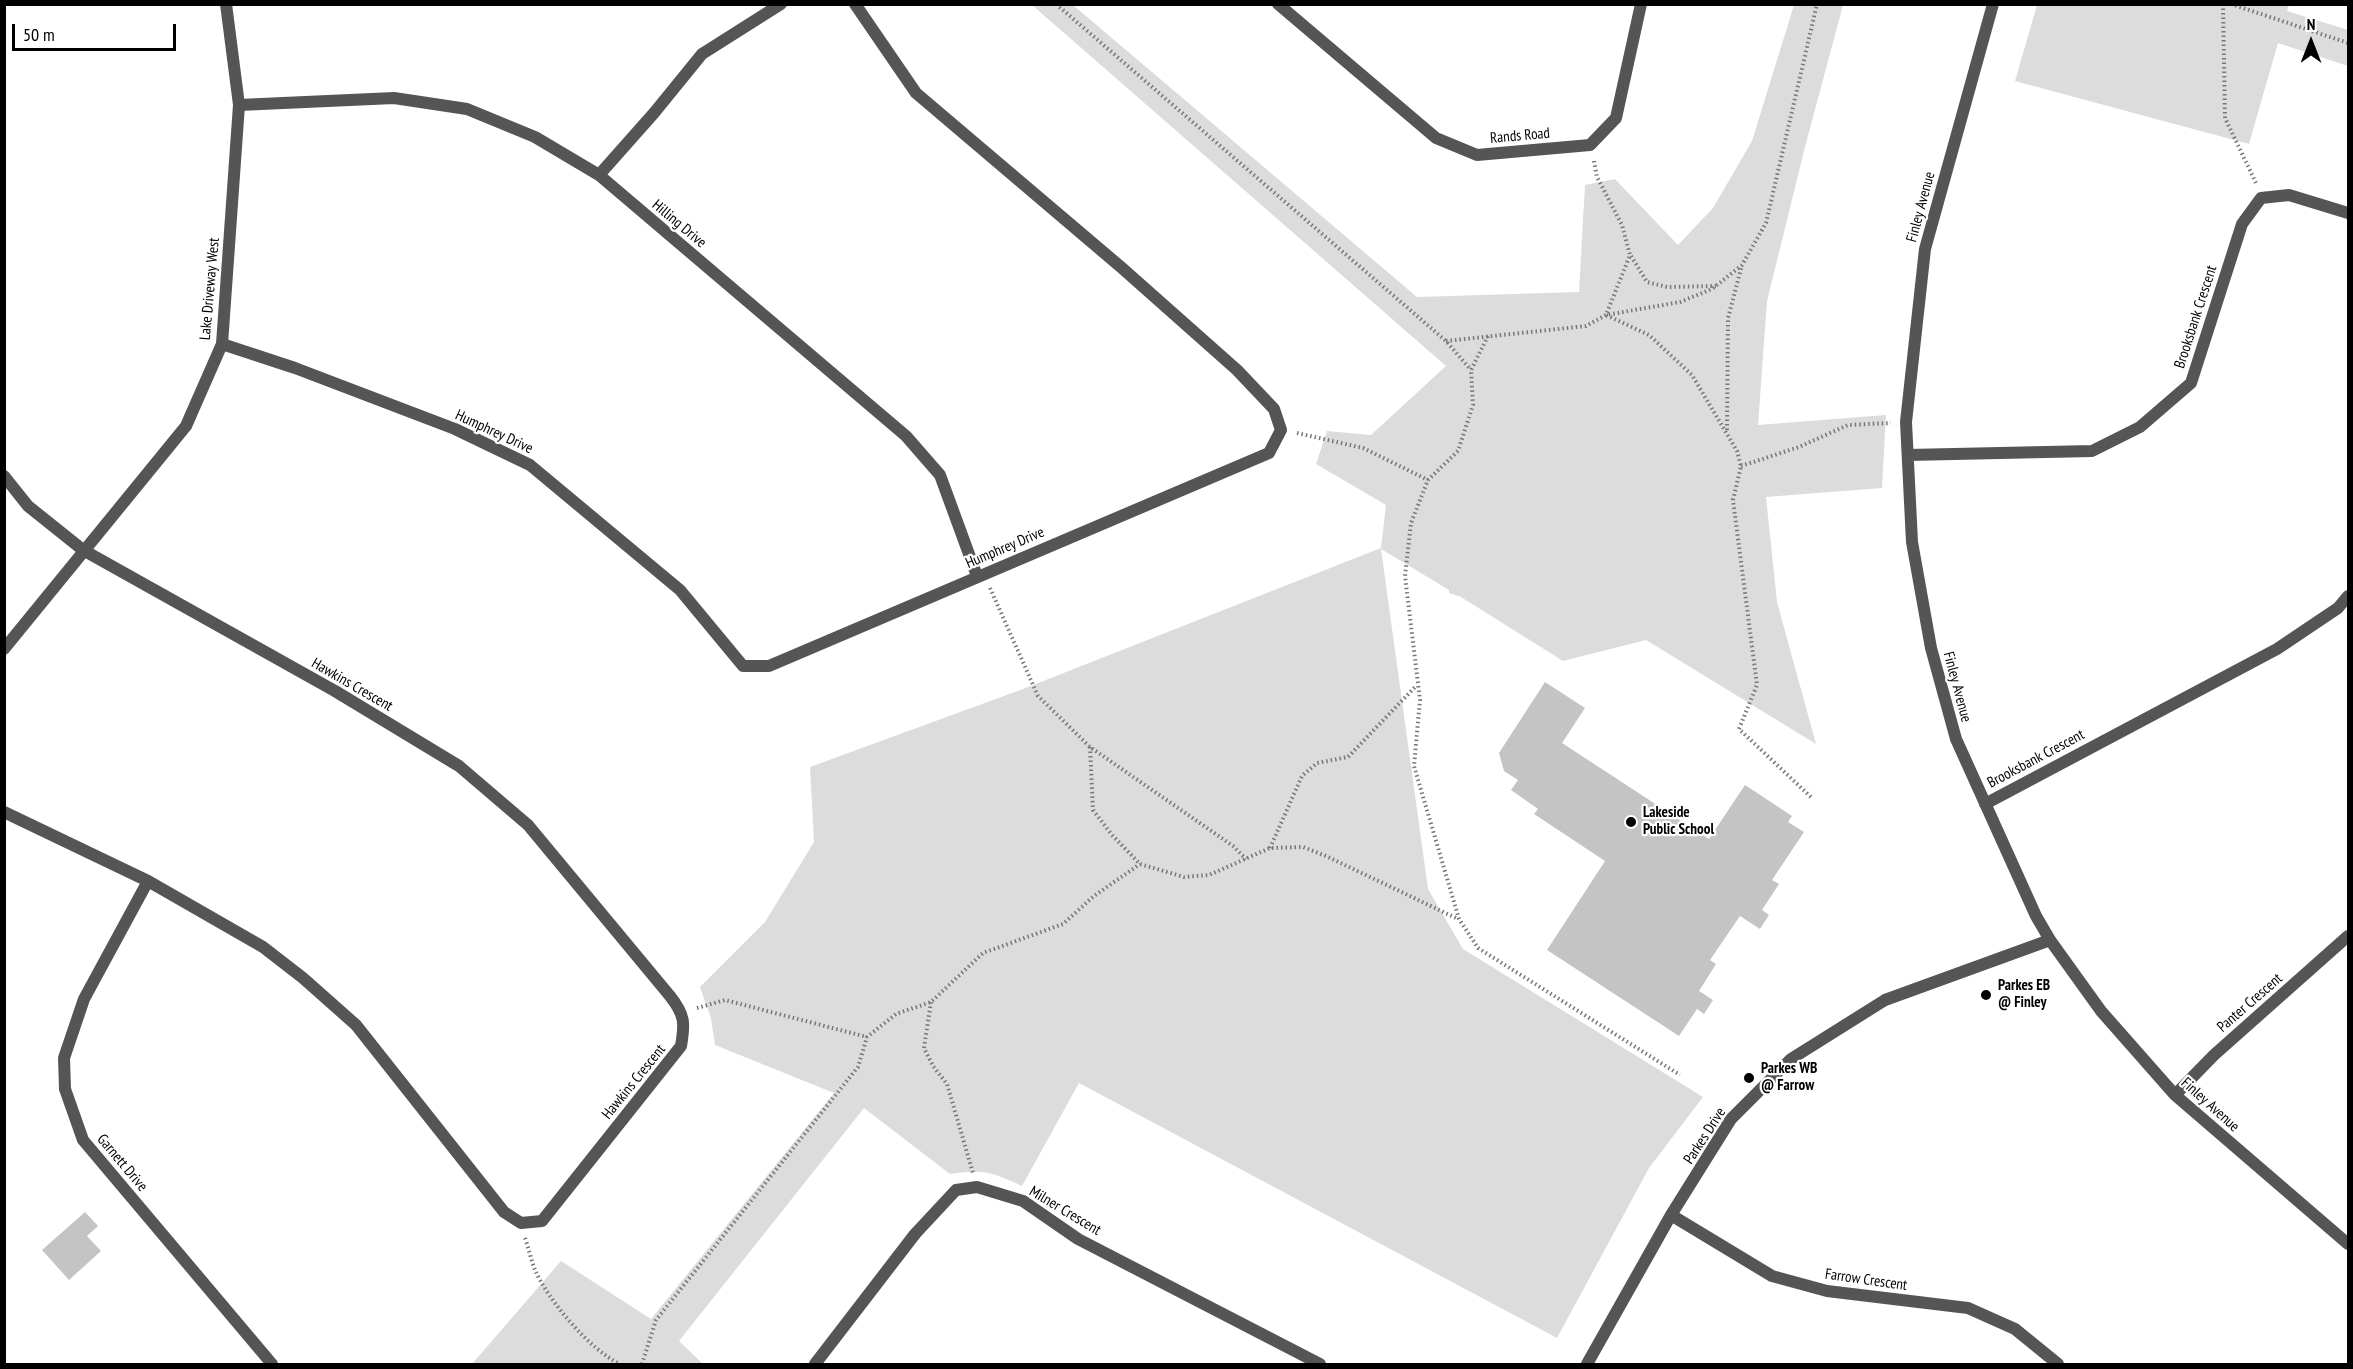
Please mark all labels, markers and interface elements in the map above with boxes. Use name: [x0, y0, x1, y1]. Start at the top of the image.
scale bar: [15, 12, 178, 50]
north arrow: [2281, 12, 2341, 72]
text: N: [2307, 14, 2315, 34]
text: 50 m: [23, 23, 55, 46]
street label: Rands Road: [1489, 124, 1551, 148]
street label: Finley Avenue: [1903, 170, 1939, 244]
street label: Hilling Drive: [648, 196, 710, 252]
street label: Lake Driveway West: [197, 237, 223, 341]
street label: Brooksbank Crescent: [2171, 263, 2221, 371]
street label: Humphrey Drive: [452, 406, 536, 458]
street label: Humphrey Drive: [963, 523, 1047, 573]
street label: Finley Avenue: [1939, 650, 1975, 724]
street label: Hawkins Crescent: [308, 654, 396, 716]
street label: Brooksbank Crescent: [1984, 726, 2088, 792]
place label: Lakeside Public School: [1643, 804, 1714, 839]
marker: Lakeside Public School: [1624, 815, 1638, 829]
street label: Panter Crescent: [2214, 970, 2286, 1036]
place label: Parkes EB @ Finley: [1998, 977, 2050, 1012]
marker: Parkes EB @ Finley: [1979, 988, 1993, 1002]
street label: Hawkins Crescent: [598, 1041, 670, 1123]
place label: Parkes WB @ Farrow: [1761, 1060, 1817, 1095]
marker: Parkes WB @ Farrow: [1742, 1071, 1756, 1085]
street label: Finley Avenue: [2177, 1074, 2243, 1136]
street label: Parkes Drive: [1680, 1104, 1730, 1168]
street label: Garnett Drive: [93, 1131, 151, 1195]
street label: Milner Crescent: [1026, 1183, 1104, 1239]
street label: Farrow Crescent: [1824, 1265, 1908, 1295]

